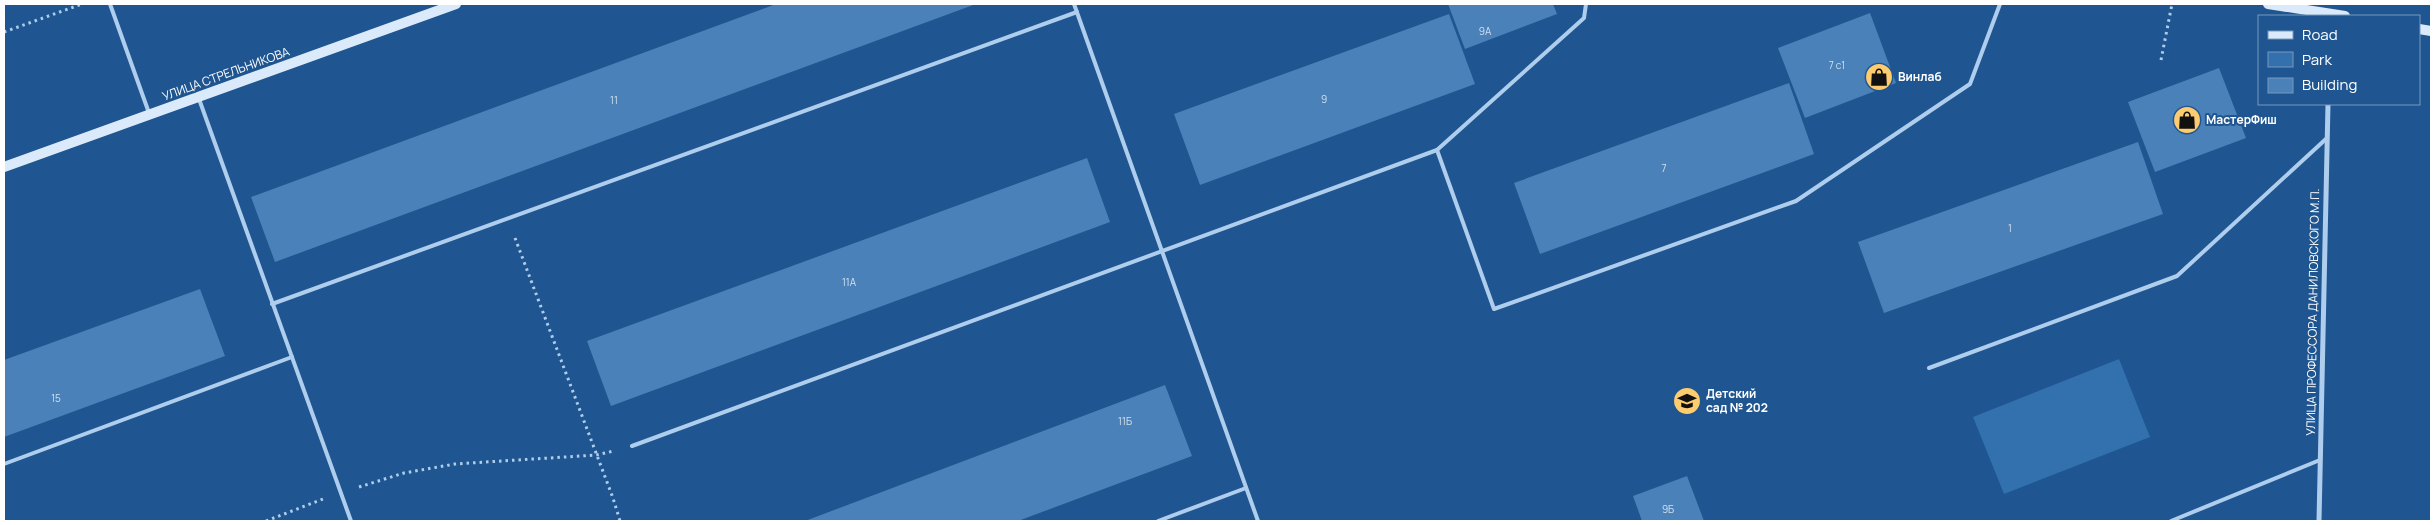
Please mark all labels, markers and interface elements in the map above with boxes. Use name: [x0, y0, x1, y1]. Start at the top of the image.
legend: [2258, 15, 2420, 105]
house number: 9А: [1479, 24, 1492, 38]
text: Road: [2302, 24, 2338, 45]
street label: УЛИЦА СТРЕЛЬНИКОВА: [160, 42, 292, 104]
text: Park: [2302, 49, 2332, 70]
house number: 7 с1: [1829, 58, 1845, 72]
shop icon: Винлаб: [1864, 62, 1894, 92]
place label: Винлаб: [1898, 68, 1942, 85]
text: Building: [2302, 74, 2357, 95]
house number: 9: [1321, 92, 1327, 106]
house number: 11: [610, 93, 618, 107]
shop icon: МастерФиш: [2172, 105, 2202, 135]
place label: МастерФиш: [2206, 111, 2277, 128]
house number: 7: [1661, 161, 1667, 175]
street label: УЛИЦА ПРОФЕССОРА ДАНИЛОВСКОГО М.П.: [2302, 188, 2323, 436]
house number: 1: [2008, 221, 2012, 235]
house number: 11А: [842, 275, 857, 289]
place label: Детский сад № 202: [1706, 385, 1768, 416]
school or university icon: Детский сад № 202: [1672, 386, 1702, 416]
house number: 15: [51, 391, 61, 405]
house number: 11Б: [1118, 414, 1132, 428]
house number: 9Б: [1662, 502, 1674, 516]

